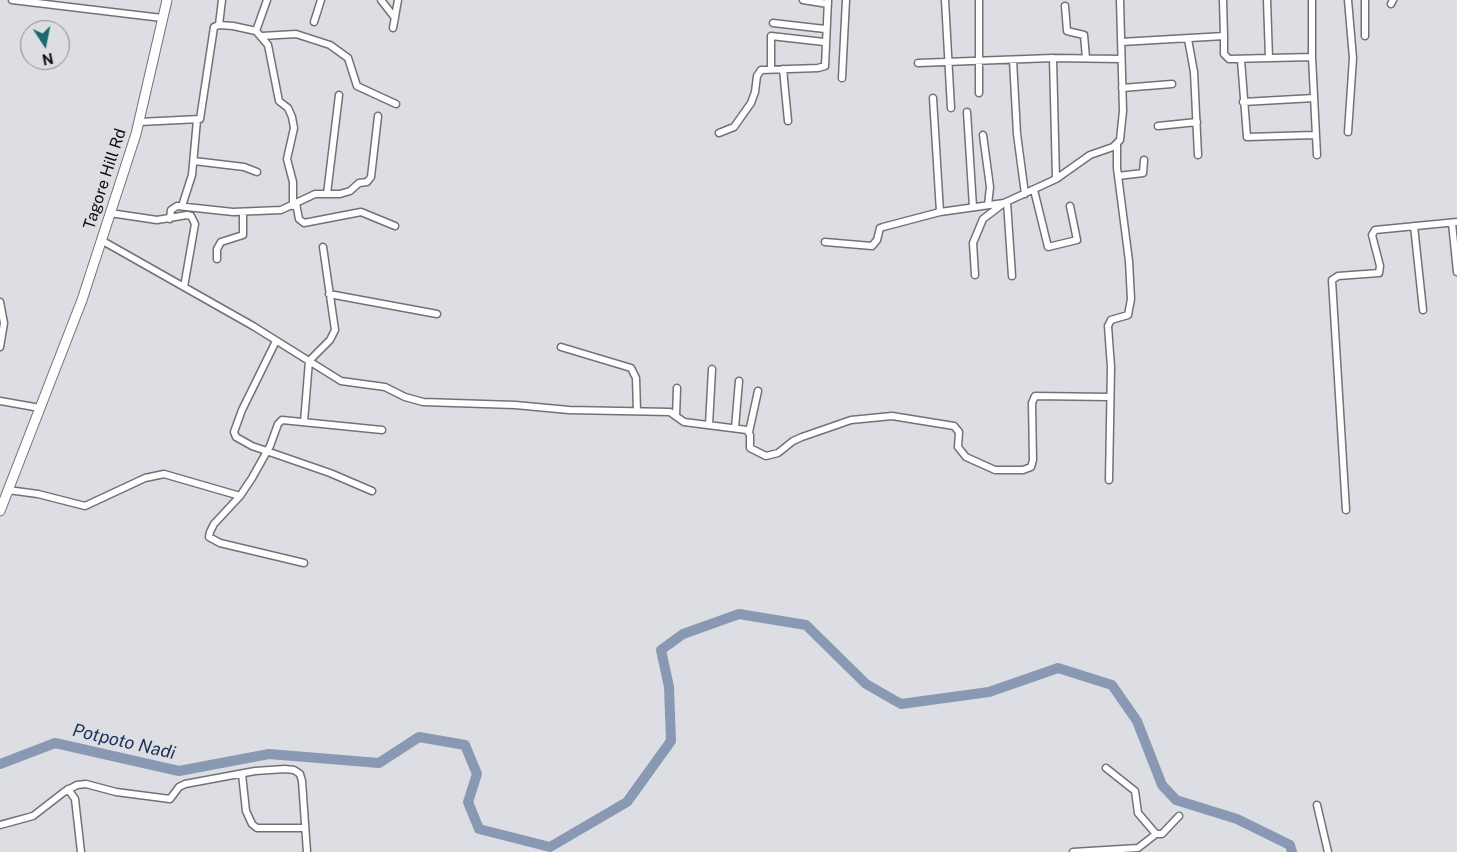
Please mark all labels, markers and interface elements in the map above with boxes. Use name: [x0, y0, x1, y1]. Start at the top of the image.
north arrow: [20, 20, 70, 70]
text: N: [41, 50, 55, 68]
street label: Tagore Hill Rd: [80, 126, 130, 232]
water label: Potpoto Nadi: [70, 720, 178, 764]

